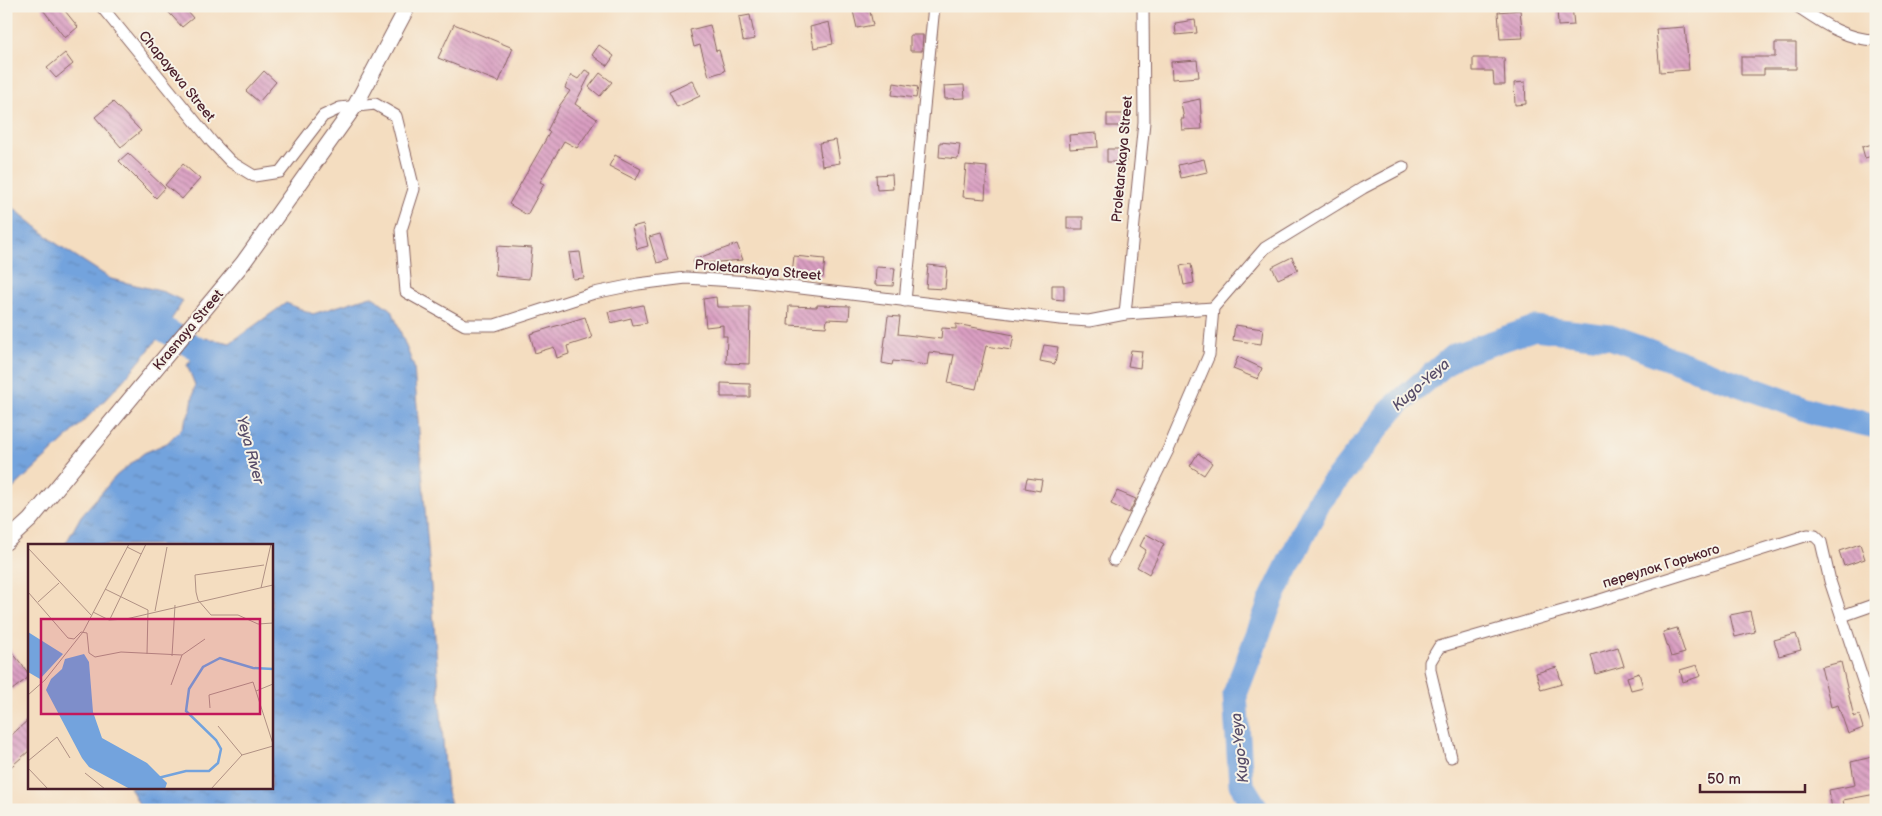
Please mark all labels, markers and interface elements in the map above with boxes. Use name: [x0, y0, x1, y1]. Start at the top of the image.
street label: Chapayeva Street: [135, 27, 219, 125]
street label: Proletarskaya Street: [1108, 94, 1136, 223]
street label: Proletarskaya Street: [694, 256, 823, 284]
street label: Krasnaya Street: [149, 286, 227, 374]
water label: Kugo-Yeya: [1388, 355, 1454, 415]
water label: Yeya River: [232, 414, 269, 488]
street label: переулок Горького: [1600, 540, 1722, 592]
inset map: [28, 544, 272, 788]
water label: Kugo-Yeya: [1227, 712, 1253, 784]
scale bar: [1700, 761, 1804, 793]
text: 50 m: [1707, 770, 1741, 789]

